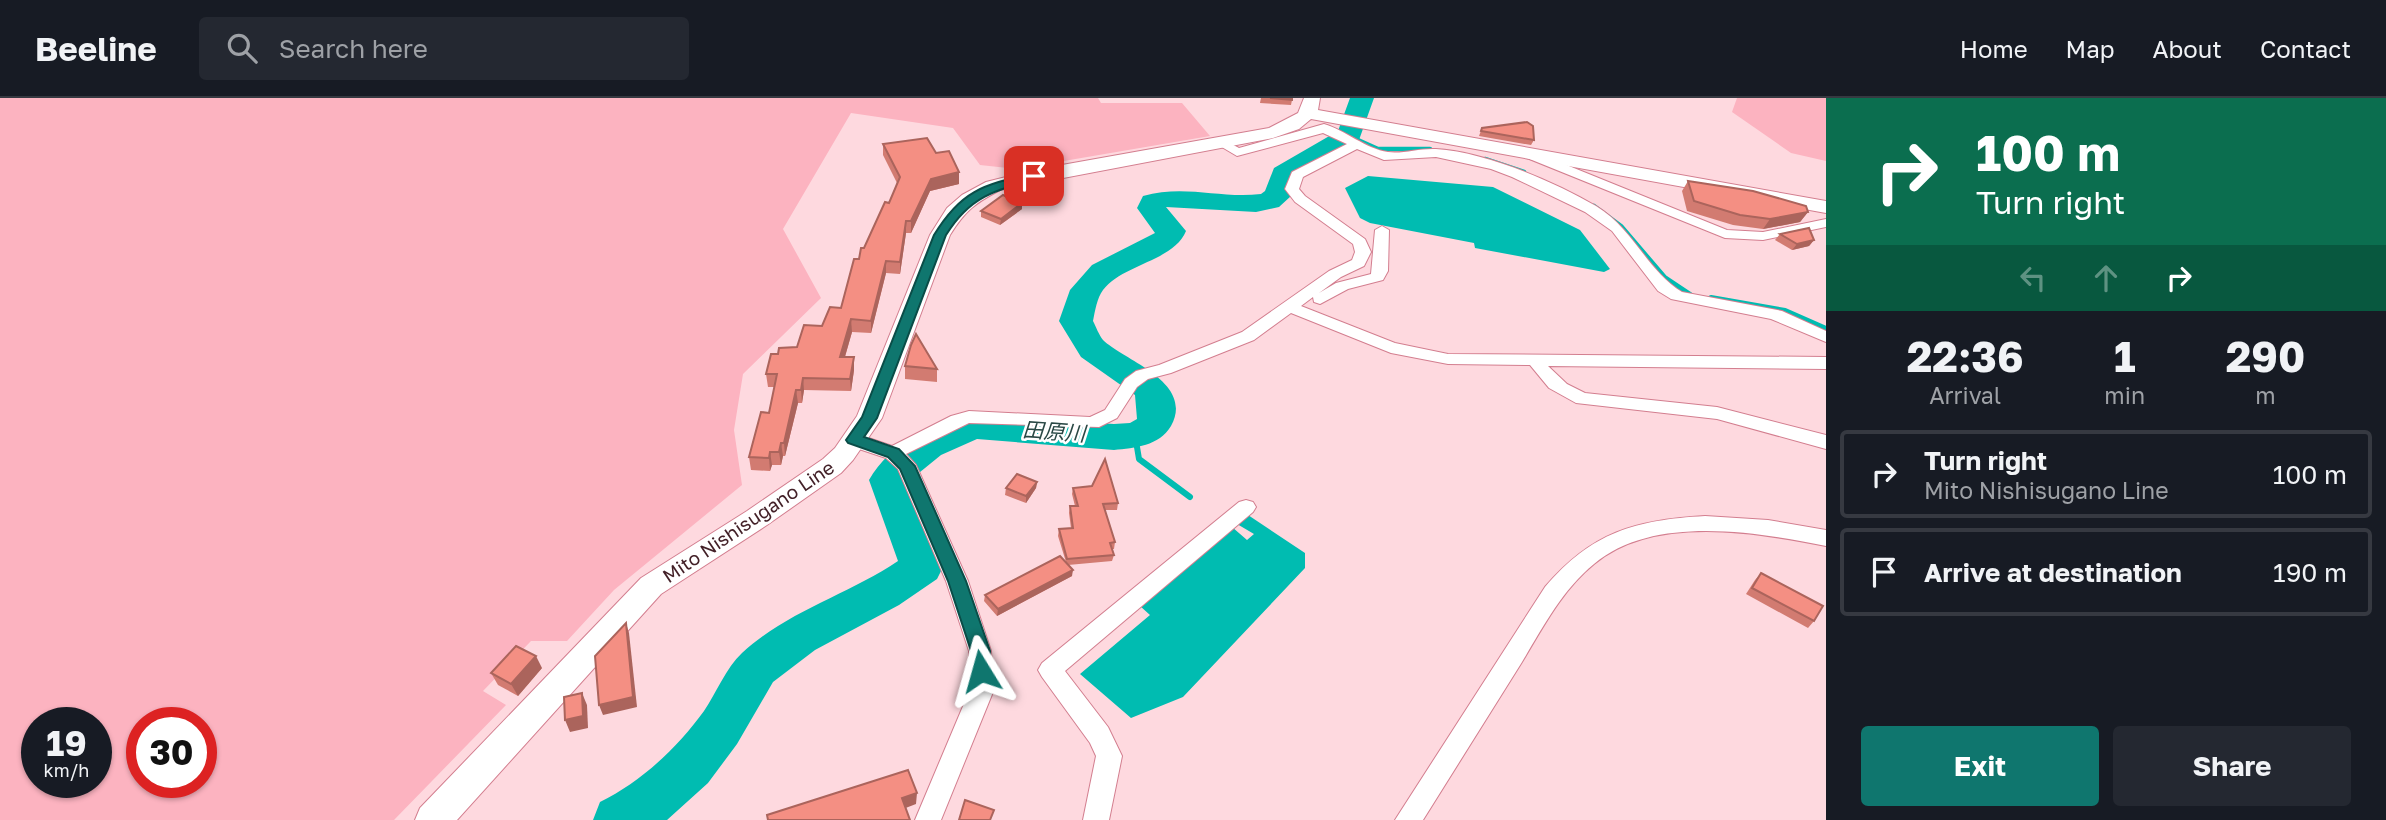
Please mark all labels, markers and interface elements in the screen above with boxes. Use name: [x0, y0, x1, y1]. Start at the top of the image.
search box: [199, 17, 689, 80]
text: Beeline: [35, 29, 157, 68]
icon: search: [223, 29, 261, 67]
text: Search here: [279, 33, 428, 64]
text: Home: [1960, 34, 2028, 63]
text: Map: [2066, 34, 2115, 63]
text: About: [2153, 34, 2222, 63]
text: Contact: [2260, 34, 2351, 63]
text: 100 m: [1976, 123, 2120, 182]
icon: right: [1861, 126, 1952, 217]
pin: [1004, 146, 1064, 206]
icon: arrive: [1015, 157, 1053, 195]
text: Turn right: [1976, 183, 2125, 221]
icon: left: [2014, 259, 2052, 297]
icon: ahead: [2087, 259, 2125, 297]
icon: right: [2160, 259, 2198, 297]
text: 22:36: [1907, 331, 2024, 381]
text: 1: [2114, 331, 2136, 381]
text: 290: [2226, 331, 2305, 381]
text: Arrival: [1929, 381, 2001, 409]
text: min: [2104, 381, 2145, 409]
text: m: [2255, 381, 2276, 409]
water label: 田原川: [1022, 416, 1088, 446]
text: Turn right: [1924, 445, 2047, 476]
street label: Mito Nishisugano Line: [658, 455, 838, 587]
icon: right: [1865, 455, 1903, 493]
text: 100 m: [2273, 459, 2347, 490]
text: Mito Nishisugano Line: [1924, 476, 2169, 504]
icon: arrive: [1865, 553, 1903, 591]
text: Arrive at destination: [1924, 557, 2182, 588]
text: 190 m: [2273, 557, 2347, 588]
position arrow: [944, 634, 1018, 708]
speed limit sign: 30: [126, 707, 217, 798]
text: 19: [46, 722, 87, 764]
button: Exit: [1861, 726, 2099, 806]
button: Share: [2113, 726, 2351, 806]
text: km/h: [44, 759, 89, 781]

